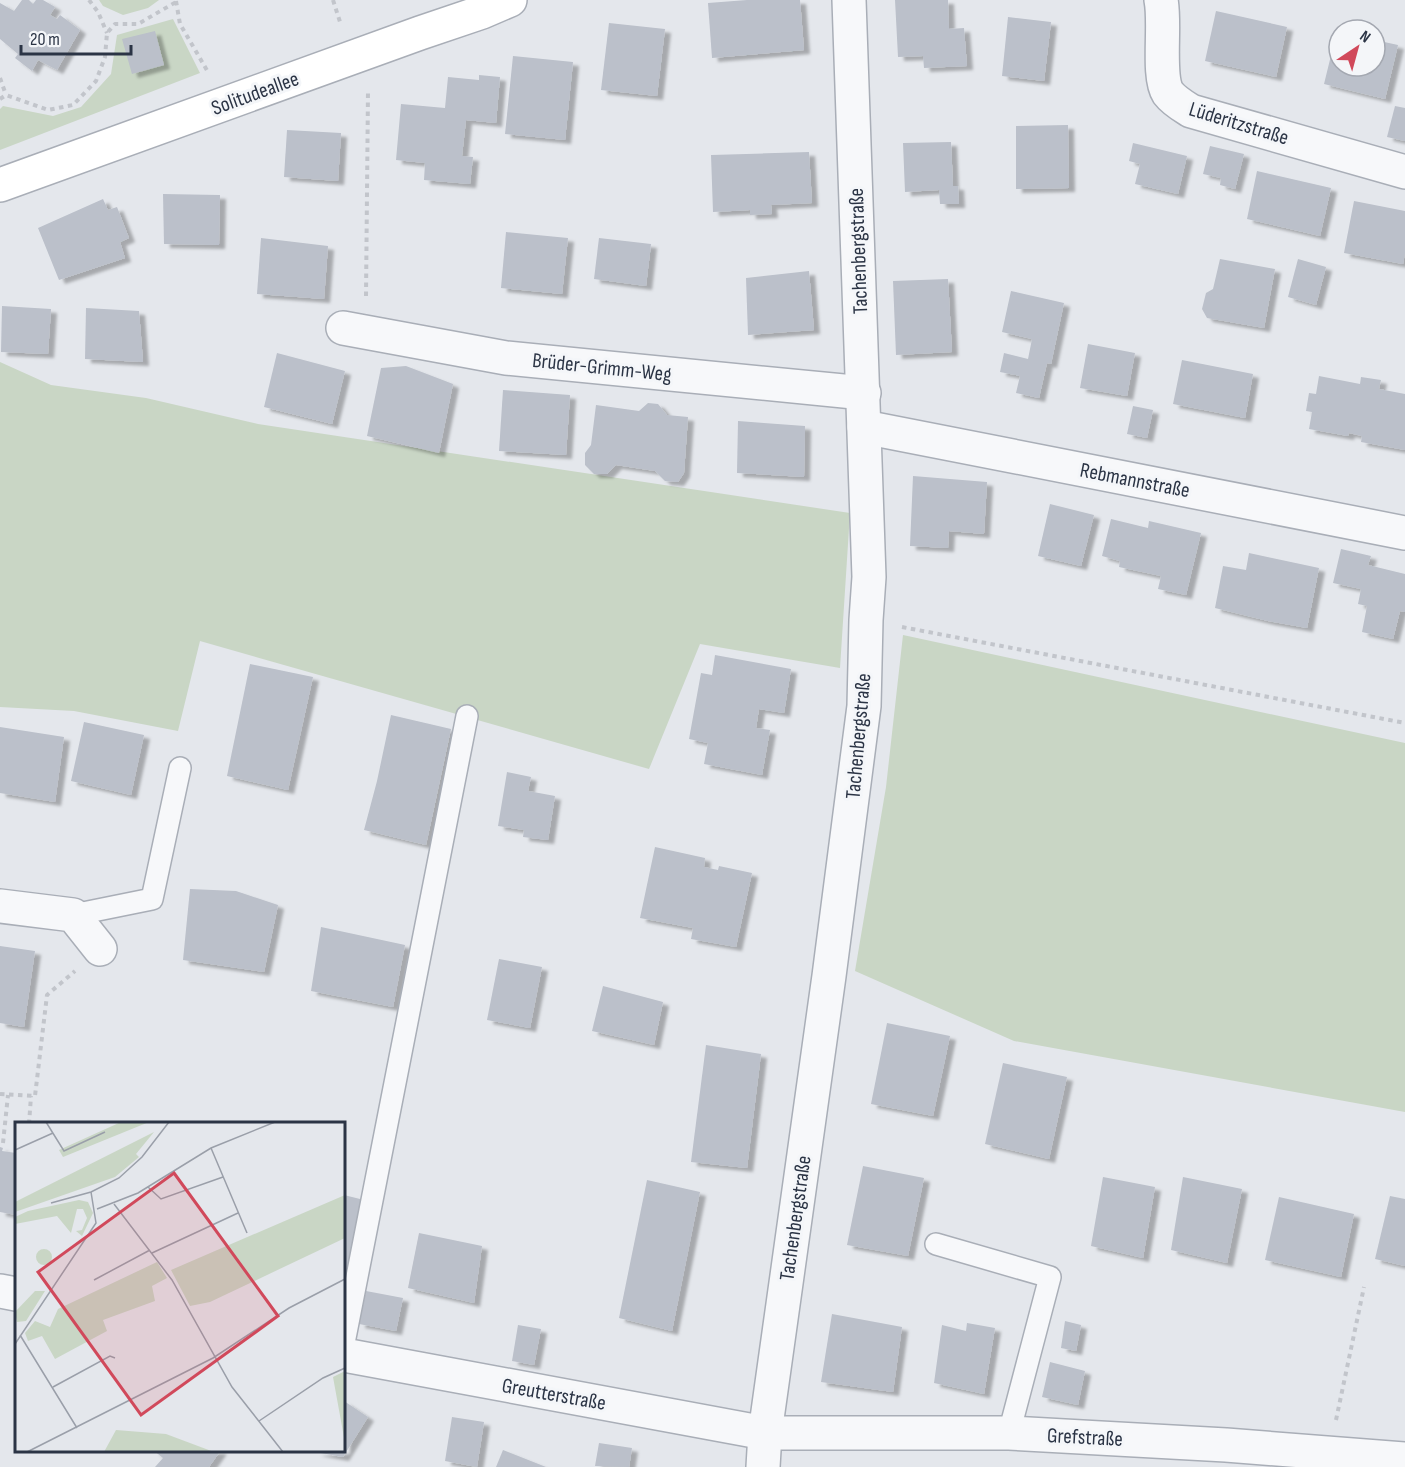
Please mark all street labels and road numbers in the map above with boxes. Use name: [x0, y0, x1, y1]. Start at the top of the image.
street label: Solitudeallee: [208, 66, 302, 121]
street label: Lüderitzstraße: [1186, 97, 1292, 150]
street label: Tachenbergstraße: [844, 188, 873, 314]
street label: Brüder-Grimm-Weg: [531, 348, 673, 387]
street label: Rebmannstraße: [1078, 458, 1192, 503]
street label: Tachenbergstraße: [841, 672, 876, 800]
street label: Tachenbergstraße: [774, 1154, 817, 1282]
street label: Greutterstraße: [500, 1373, 608, 1416]
street label: Grefstraße: [1047, 1423, 1123, 1452]

